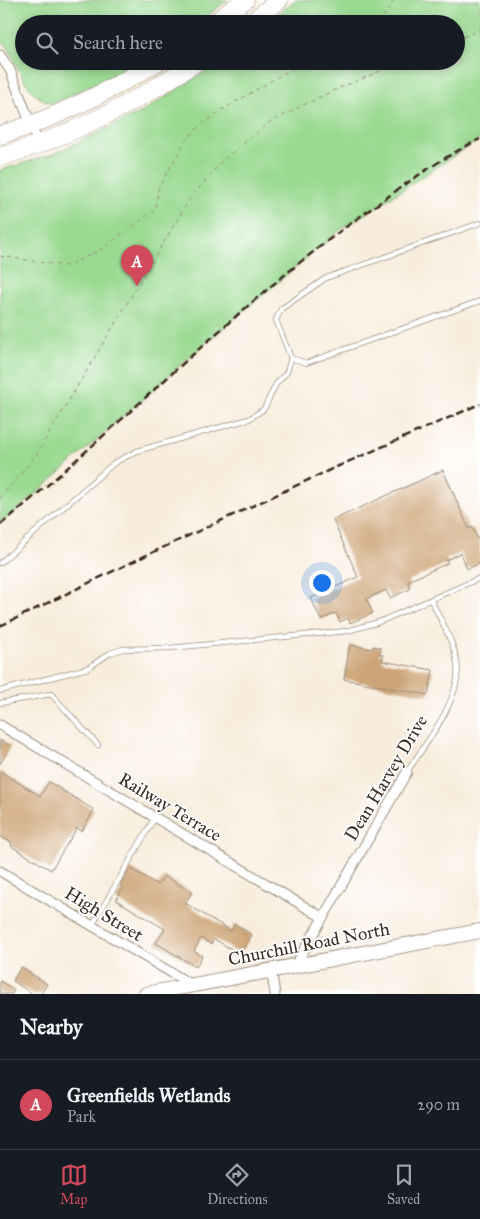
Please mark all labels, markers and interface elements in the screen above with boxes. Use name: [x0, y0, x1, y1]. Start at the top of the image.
search box: [15, 15, 465, 70]
icon: search: [33, 29, 61, 57]
text: Search here: [73, 31, 163, 54]
pin: A: [121, 245, 153, 286]
your location: [309, 570, 335, 596]
street label: Dean Harvey Drive: [340, 711, 432, 845]
street label: Railway Terrace: [115, 768, 225, 846]
street label: High Street: [60, 882, 148, 947]
street label: Churchill Road North: [226, 918, 392, 970]
text: Nearby: [20, 1014, 83, 1040]
text: Greenfields Wetlands: [67, 1084, 230, 1107]
text: A: [31, 1095, 41, 1114]
text: 290 m: [417, 1095, 460, 1114]
text: Park: [67, 1107, 96, 1126]
tab: Map: [60, 1161, 88, 1208]
tab: Directions: [207, 1161, 268, 1208]
tab: Saved: [387, 1161, 420, 1208]

